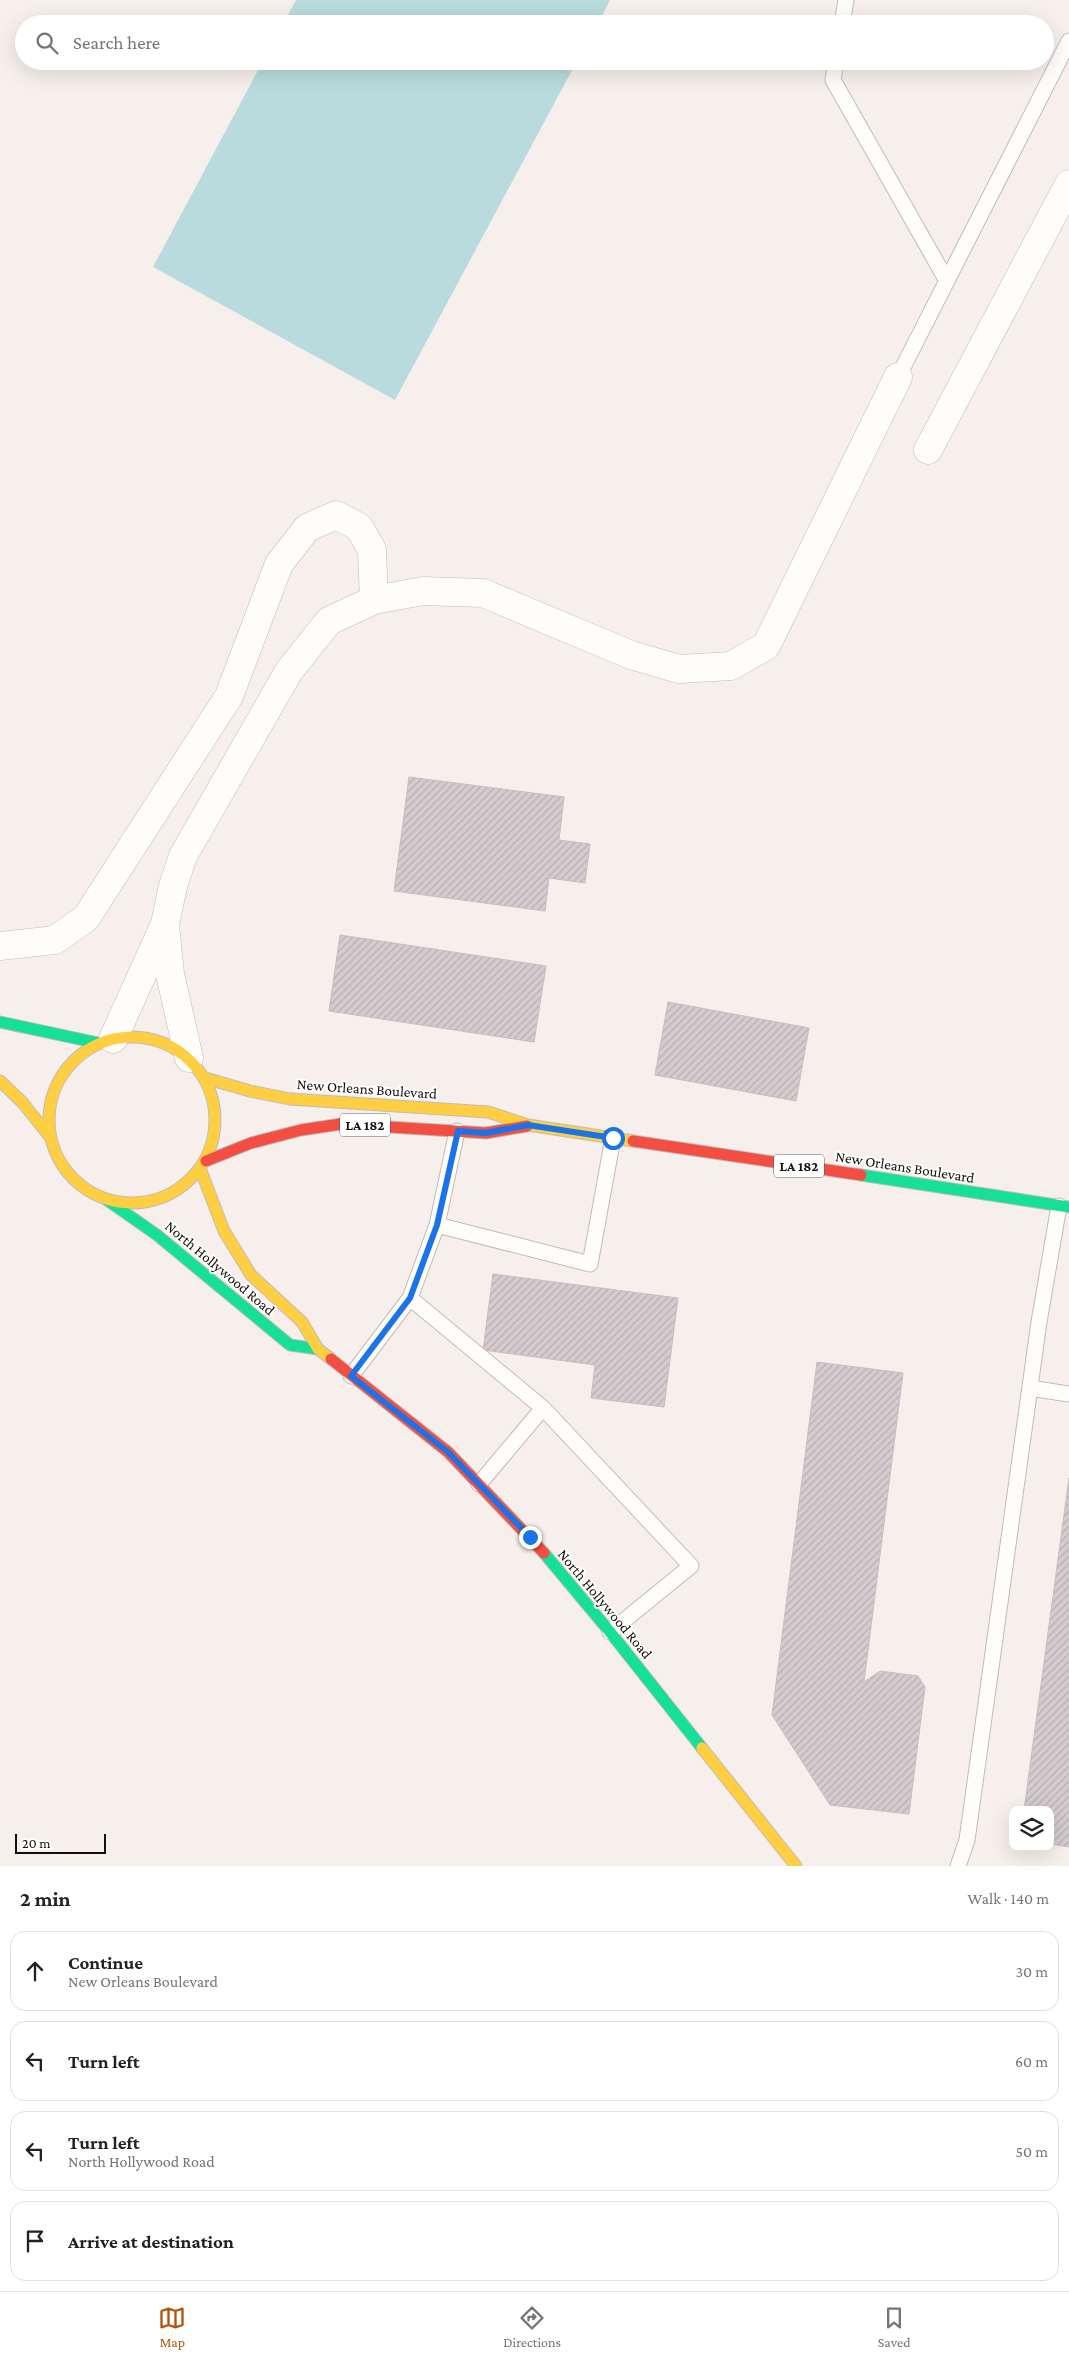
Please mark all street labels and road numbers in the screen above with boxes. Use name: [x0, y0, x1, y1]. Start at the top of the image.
street label: New Orleans Boulevard: [296, 1076, 438, 1102]
road number: LA 182: [340, 1114, 390, 1136]
street label: New Orleans Boulevard: [834, 1148, 976, 1186]
road number: LA 182: [774, 1154, 824, 1178]
street label: North Hollywood Road: [162, 1218, 278, 1319]
street label: North Hollywood Road: [554, 1546, 655, 1663]

